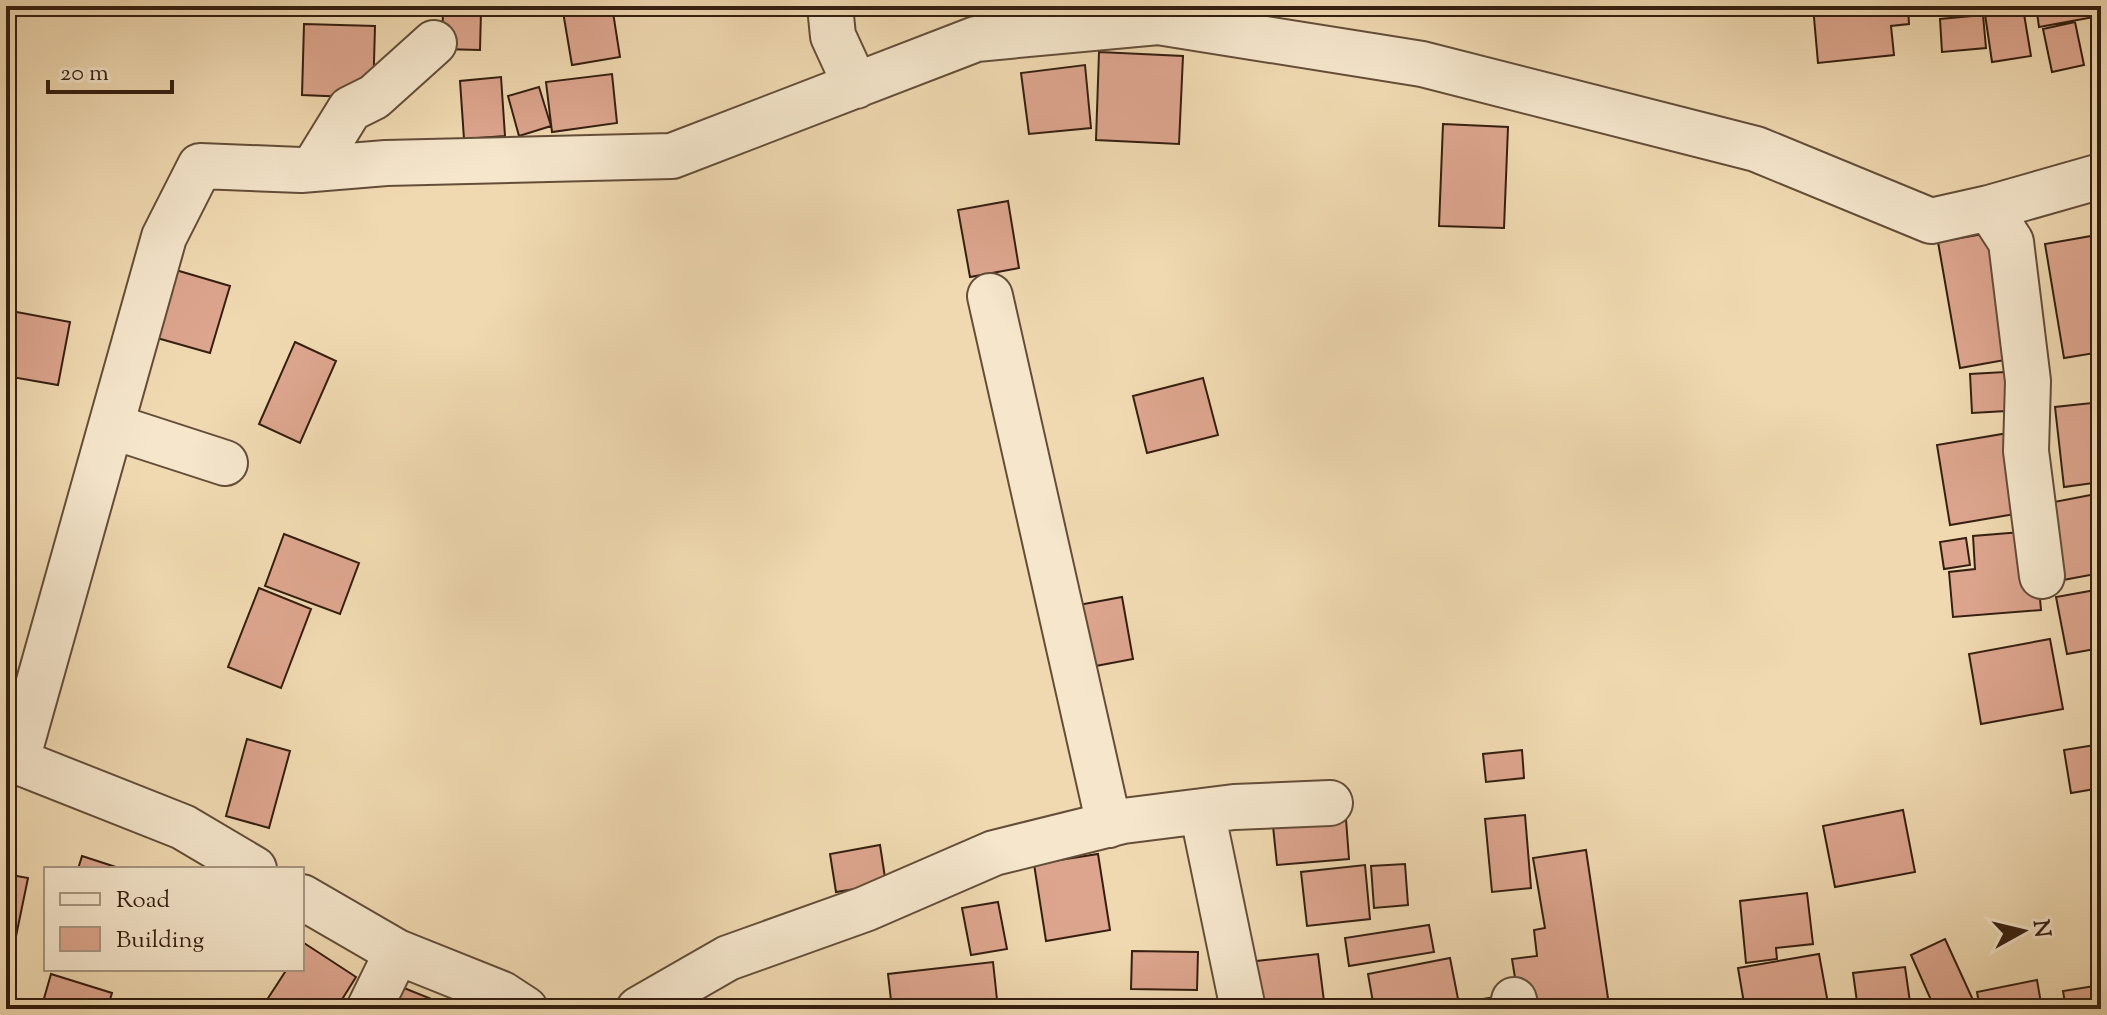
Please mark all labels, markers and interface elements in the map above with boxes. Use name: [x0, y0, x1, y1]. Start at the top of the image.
scale bar: [48, 44, 172, 94]
text: 20 m: [60, 57, 109, 91]
legend: [44, 867, 304, 971]
text: Road: [116, 884, 170, 918]
north arrow: [1983, 891, 2063, 971]
text: N: [2023, 918, 2057, 940]
text: Building: [116, 924, 205, 958]

